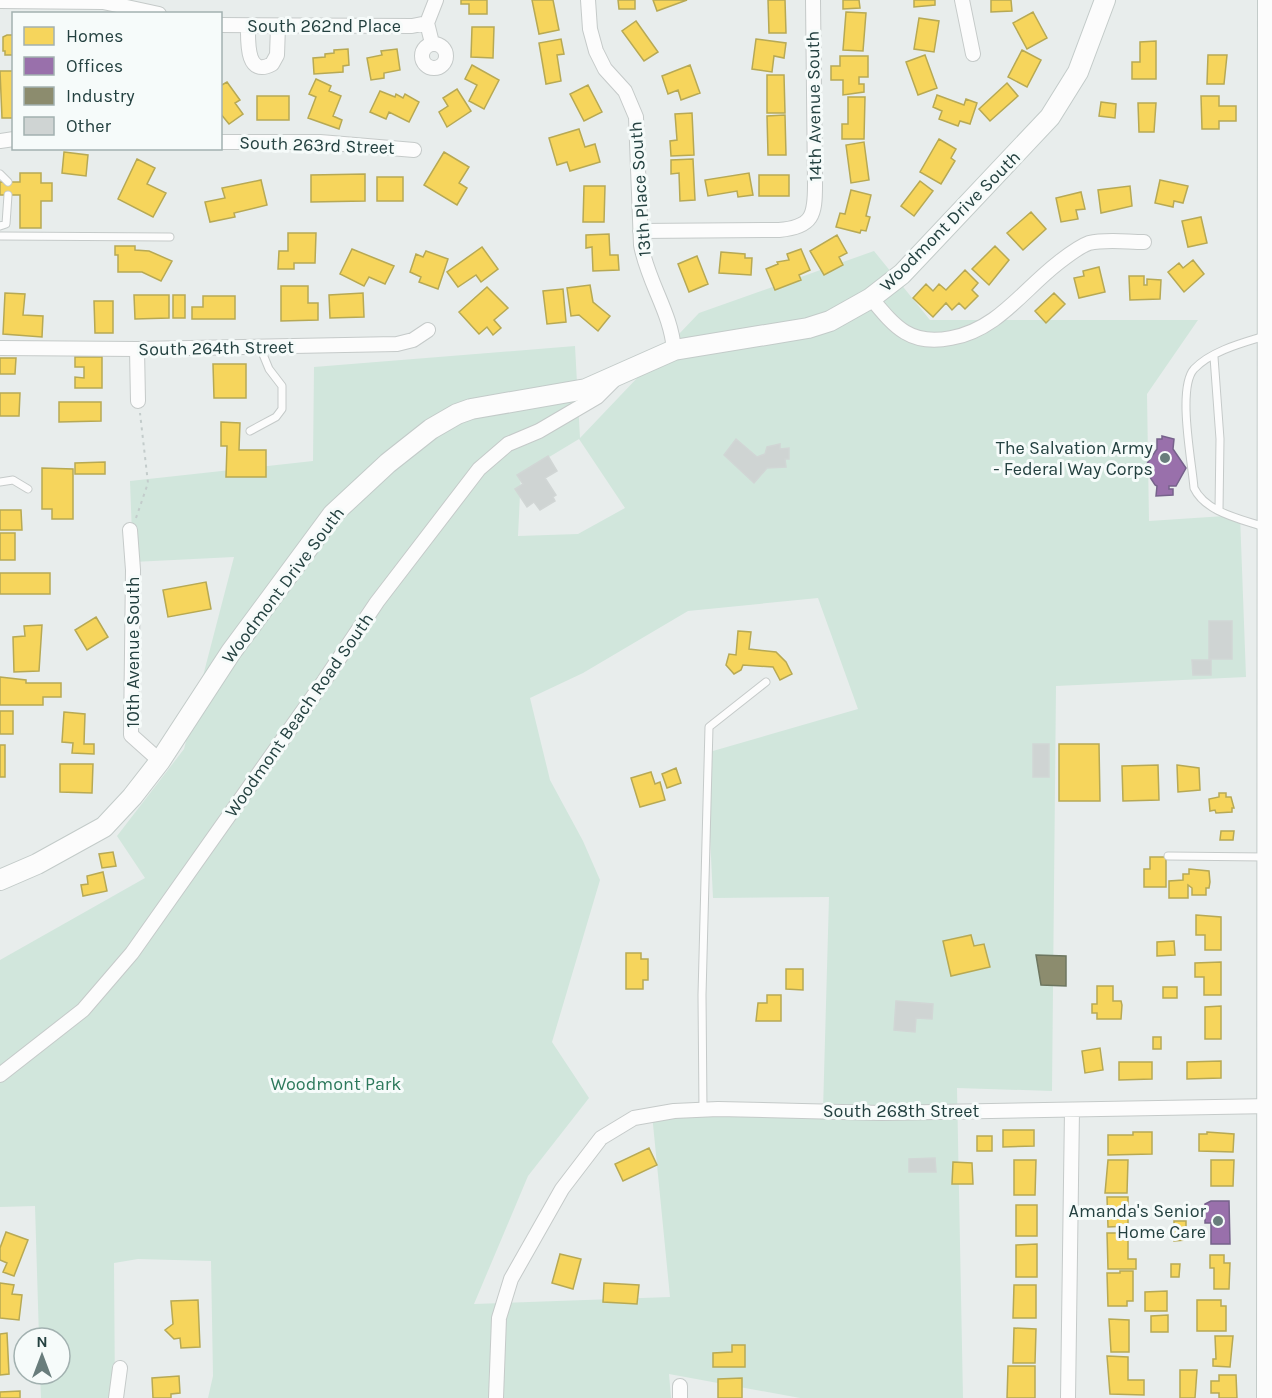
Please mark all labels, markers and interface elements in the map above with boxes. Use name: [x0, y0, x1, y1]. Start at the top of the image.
legend: [12, 12, 222, 150]
street label: South 262nd Place: [247, 15, 401, 37]
text: Homes: [66, 25, 123, 47]
street label: 14th Avenue South: [802, 30, 826, 182]
text: Offices: [66, 55, 123, 77]
text: Industry: [66, 85, 135, 107]
text: Other: [66, 115, 111, 137]
street label: 13th Place South: [624, 121, 656, 257]
street label: South 263rd Street: [239, 131, 395, 159]
street label: Woodmont Drive South: [875, 146, 1025, 296]
street label: South 264th Street: [138, 336, 294, 360]
place label: The Salvation Army - Federal Way Corps: [993, 437, 1154, 480]
marker: The Salvation Army - Federal Way Corps: [1158, 451, 1172, 465]
street label: Woodmont Drive South: [217, 503, 349, 667]
street label: 10th Avenue South: [122, 576, 144, 728]
street label: Woodmont Beach Road South: [220, 609, 378, 821]
park label: Woodmont Park: [271, 1073, 401, 1095]
street label: South 268th Street: [823, 1100, 980, 1122]
place label: Amanda's Senior Home Care: [1069, 1200, 1206, 1243]
marker: Amanda's Senior Home Care: [1211, 1214, 1225, 1228]
north arrow: [12, 1326, 72, 1386]
text: N: [36, 1332, 48, 1351]

